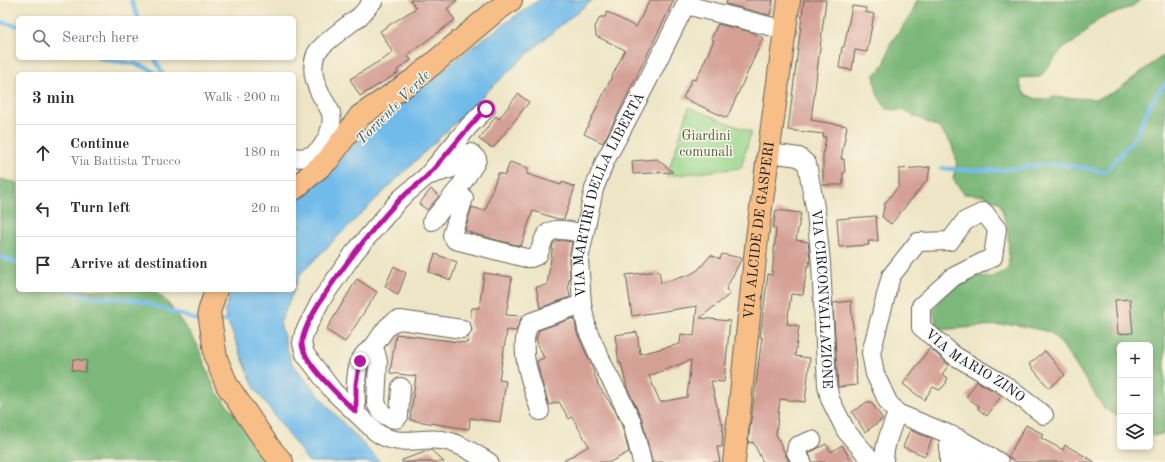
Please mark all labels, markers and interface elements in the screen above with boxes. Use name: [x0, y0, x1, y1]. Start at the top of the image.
search box: [16, 16, 296, 60]
icon: search: [30, 27, 52, 49]
text: Search here: [62, 31, 139, 46]
water label: Torrente Verde: [354, 68, 434, 148]
street label: VIA MARTIRI DELLA LIBERTÀ: [572, 89, 647, 298]
text: 3 min: [32, 90, 75, 107]
text: Walk · 200 m: [203, 91, 280, 104]
route start: [477, 100, 495, 118]
park label: Giardini comunali: [679, 129, 733, 159]
text: Continue: [70, 137, 129, 152]
street label: VIA ALCIDE DE GASPERI: [742, 141, 777, 320]
icon: ahead: [32, 142, 54, 164]
text: 180 m: [243, 146, 280, 159]
text: Via Battista Trucco: [70, 155, 181, 168]
icon: left: [32, 198, 54, 220]
text: Turn left: [70, 201, 130, 216]
text: 20 m: [251, 202, 280, 215]
street label: VIA CIRCONVALLAZIONE: [809, 209, 834, 389]
icon: arrive: [32, 254, 54, 276]
text: Arrive at destination: [70, 257, 208, 272]
street label: VIA MARIO ZINO: [922, 327, 1027, 405]
map controls: [1117, 342, 1153, 450]
button: +: [1117, 342, 1153, 378]
route end: [351, 352, 369, 370]
button: −: [1117, 378, 1153, 414]
button: layers: [1117, 414, 1153, 450]

